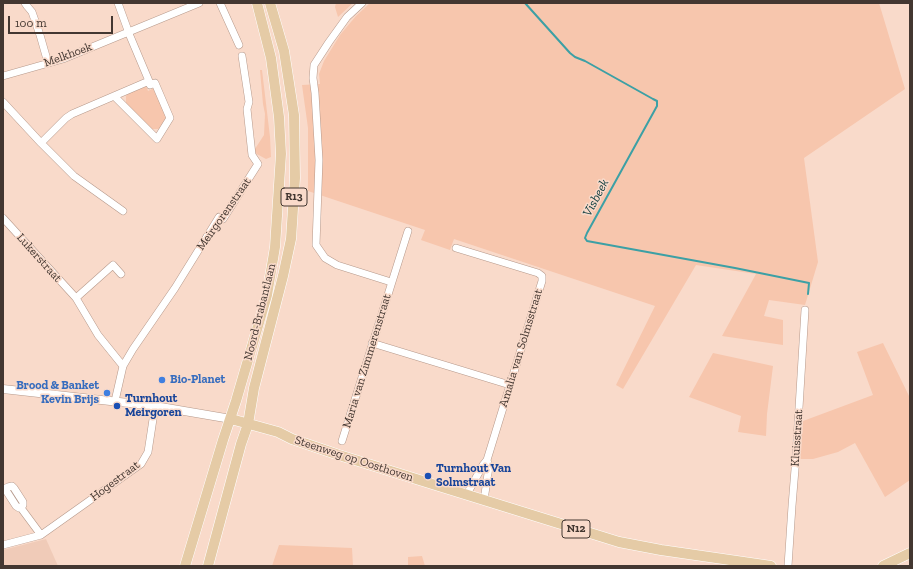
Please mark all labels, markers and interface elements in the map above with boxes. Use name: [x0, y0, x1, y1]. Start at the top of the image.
scale bar: [10, 8, 115, 34]
text: 100 m: [15, 16, 47, 30]
street label: Melkhoek: [42, 40, 94, 70]
street label: Meirgorenstraat: [194, 175, 254, 253]
water label: Visbeek: [580, 176, 612, 220]
road number: R13: [281, 188, 307, 206]
street label: Lukerstraat: [13, 231, 65, 285]
street label: Noord-Brabantlaan: [241, 262, 279, 362]
street label: Amalia van Solmsstraat: [496, 287, 546, 409]
street label: Maria van Zimmerenstraat: [340, 292, 394, 430]
place label: Bio-Planet: [170, 373, 225, 387]
marker: Bio-Planet: [157, 375, 167, 385]
place label: Brood & Banket Kevin Brijs: [16, 379, 99, 407]
marker: Brood & Banket Kevin Brijs: [102, 388, 112, 398]
place label: Turnhout Meirgoren: [125, 392, 182, 420]
marker: Turnhout Meirgoren: [112, 401, 122, 411]
street label: Kluisstraat: [788, 409, 806, 467]
street label: Steenweg op Oosthoven: [293, 433, 415, 485]
street label: Hogestraat: [88, 458, 142, 504]
place label: Turnhout Van Solmstraat: [436, 462, 511, 490]
marker: Turnhout Van Solmstraat: [423, 471, 433, 481]
road number: N12: [562, 520, 590, 538]

